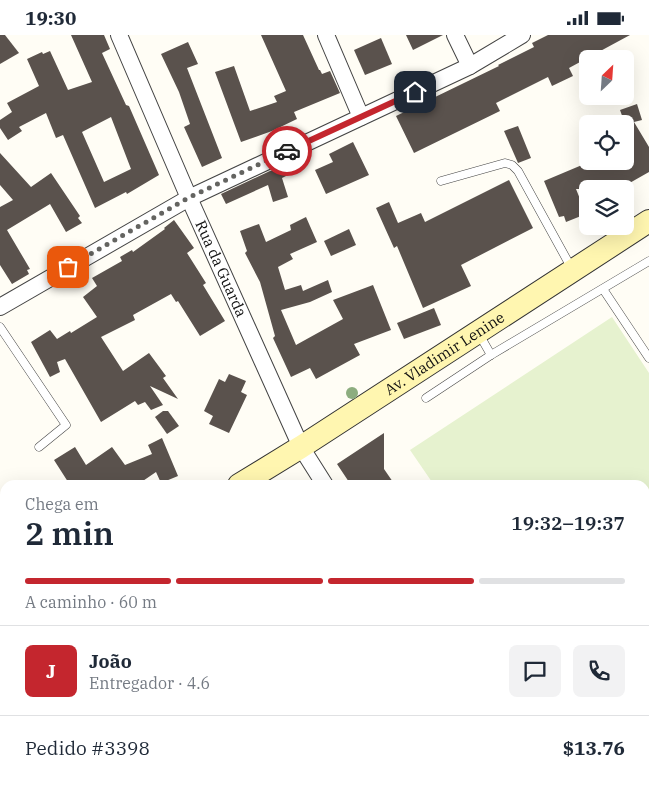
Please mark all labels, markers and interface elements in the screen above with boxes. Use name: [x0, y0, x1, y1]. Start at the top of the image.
text: 19:30: [25, 6, 76, 30]
north arrow: [579, 50, 634, 105]
map controls: [579, 50, 634, 235]
pin: [394, 71, 436, 113]
icon: home: [401, 78, 429, 106]
button: locate: [579, 115, 634, 170]
courier: [262, 126, 312, 176]
icon: car: [273, 137, 301, 165]
button: layers: [579, 180, 634, 235]
street label: Rua da Guarda: [191, 217, 251, 320]
pin: [47, 246, 89, 288]
icon: bag: [54, 253, 82, 281]
street label: Av. Vladimir Lenine: [381, 307, 508, 399]
text: Chega em: [25, 494, 99, 514]
text: 19:32–19:37: [511, 511, 625, 535]
text: 2 min: [25, 512, 114, 554]
text: A caminho · 60 m: [25, 592, 157, 612]
button: chat: [509, 645, 561, 697]
button: phone: [573, 645, 625, 697]
text: João: [89, 649, 132, 673]
text: J: [46, 659, 56, 683]
text: Entregador · 4.6: [89, 673, 210, 693]
text: Pedido #3398: [25, 736, 150, 760]
text: $13.76: [563, 736, 625, 760]

